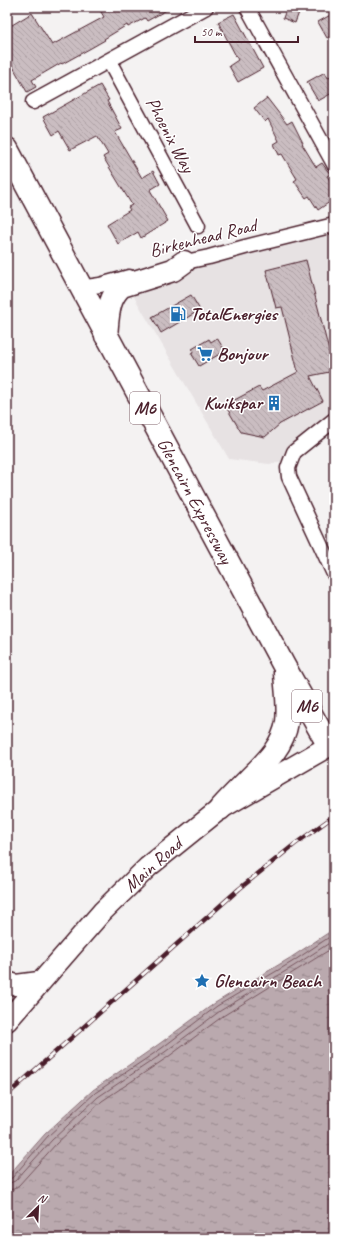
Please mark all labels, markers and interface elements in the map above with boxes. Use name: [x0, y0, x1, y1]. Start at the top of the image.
scale bar: [195, 18, 298, 44]
text: 50 m: [201, 24, 223, 40]
street label: Phoenix Way: [140, 93, 201, 178]
street label: Birkenhead Road: [147, 213, 261, 263]
place label: TotalEnergies: [190, 302, 279, 326]
fuel station icon: TotalEnergies: [169, 305, 187, 323]
place label: Bonjour: [217, 342, 269, 366]
supermarket icon: Bonjour: [196, 345, 214, 363]
place label: Kwikspar: [204, 391, 264, 415]
road number: M6: [130, 392, 160, 424]
building icon: Kwikspar: [265, 394, 283, 412]
street label: Glencairn Expressway: [152, 434, 239, 569]
road number: M6: [292, 690, 322, 722]
street label: Main Road: [119, 830, 190, 898]
place label: Glencairn Beach: [214, 969, 322, 993]
place icon: Glencairn Beach: [193, 972, 211, 990]
north arrow: [18, 1187, 58, 1227]
text: N: [36, 1190, 50, 1207]

